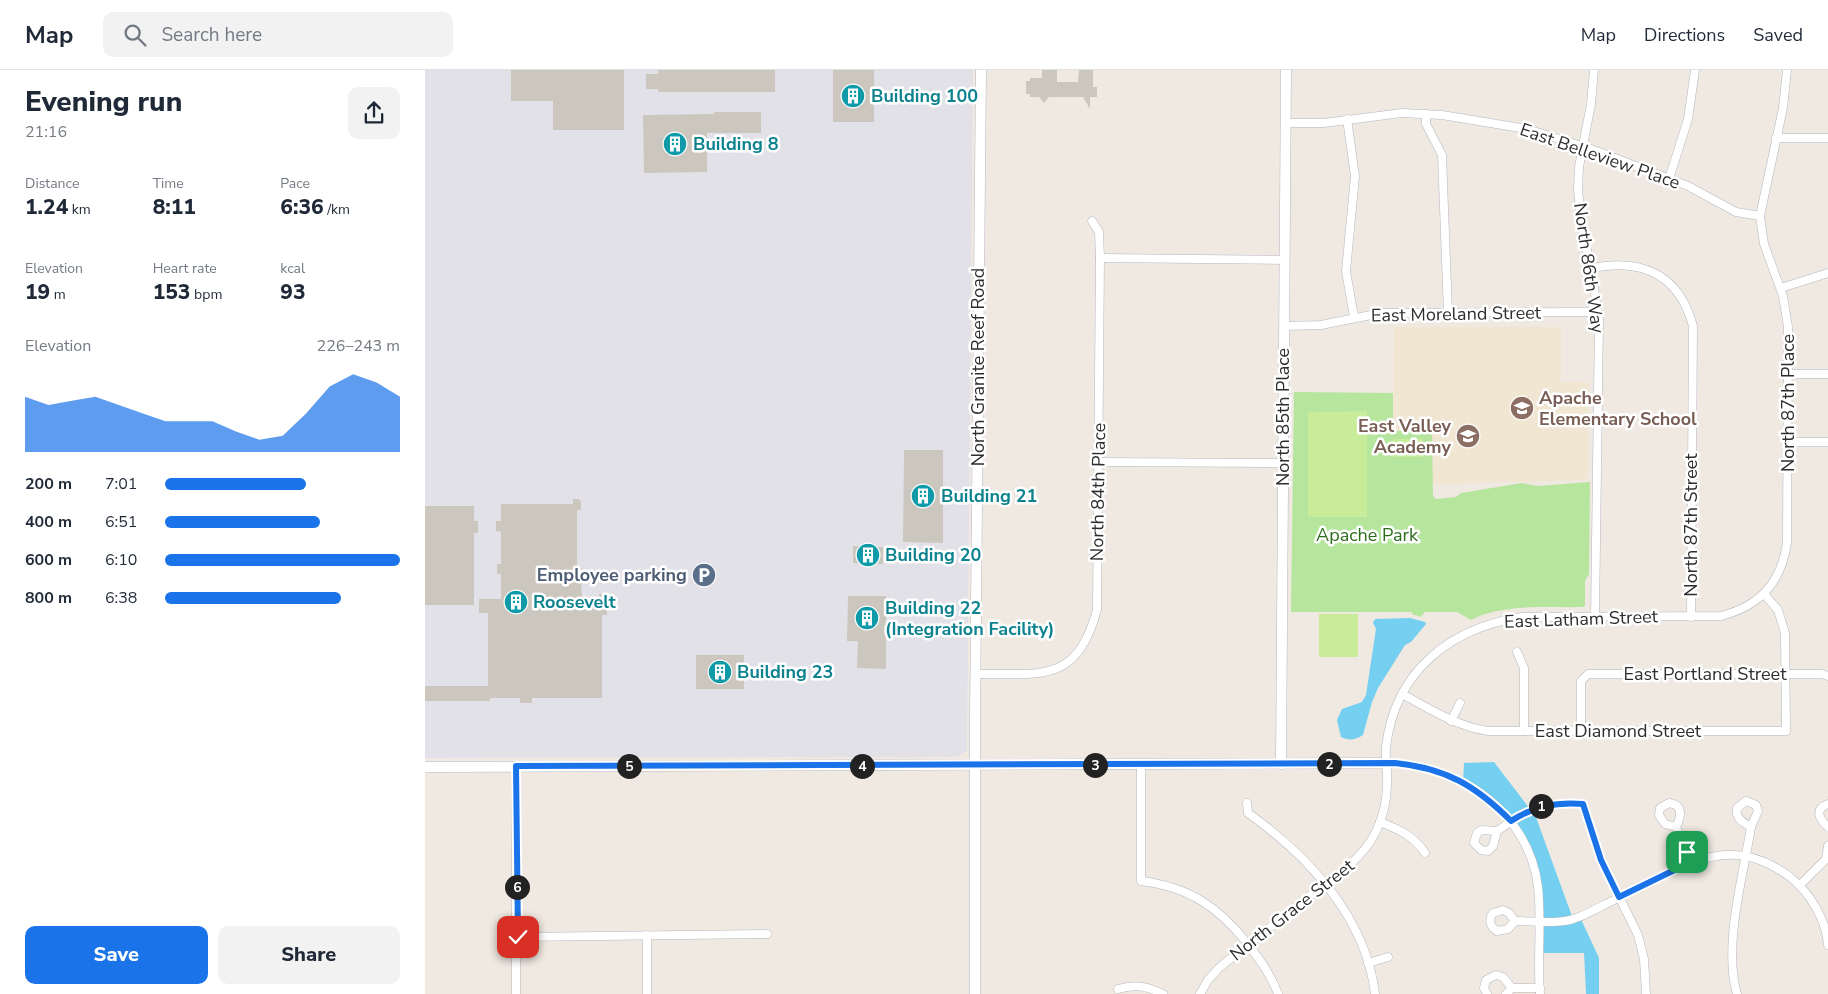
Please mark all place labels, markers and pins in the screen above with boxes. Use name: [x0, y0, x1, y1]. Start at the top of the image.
building icon: Building 100: [840, 83, 866, 109]
place label: Building 100: [871, 84, 978, 108]
building icon: Building 8: [662, 131, 688, 157]
place label: Building 8: [693, 132, 779, 156]
place label: Apache Elementary School: [1539, 386, 1697, 431]
school or university icon: Apache Elementary School: [1509, 395, 1535, 421]
place label: East Valley Academy: [1358, 414, 1452, 459]
school or university icon: East Valley Academy: [1455, 423, 1481, 449]
building icon: Building 21: [910, 483, 936, 509]
place label: Building 21: [941, 484, 1037, 508]
building icon: Building 20: [855, 542, 881, 568]
place label: Building 20: [885, 543, 981, 567]
parking icon: Employee parking: [691, 562, 717, 588]
place label: Employee parking: [537, 563, 687, 587]
building icon: Roosevelt: [503, 589, 529, 615]
place label: Roosevelt: [533, 590, 616, 614]
place label: Building 22 (Integration Facility): [885, 596, 1055, 641]
building icon: Building 22 (Integration Facility): [854, 605, 880, 631]
building icon: Building 23: [707, 659, 733, 685]
place label: Building 23: [737, 660, 833, 684]
pin: 3: [1083, 752, 1107, 778]
pin: 2: [1317, 752, 1341, 776]
pin: 5: [617, 754, 641, 778]
pin: 4: [849, 754, 875, 778]
pin: 1: [1529, 794, 1553, 818]
pin: [1666, 831, 1708, 873]
pin: 6: [505, 874, 529, 900]
pin: [497, 916, 539, 958]

